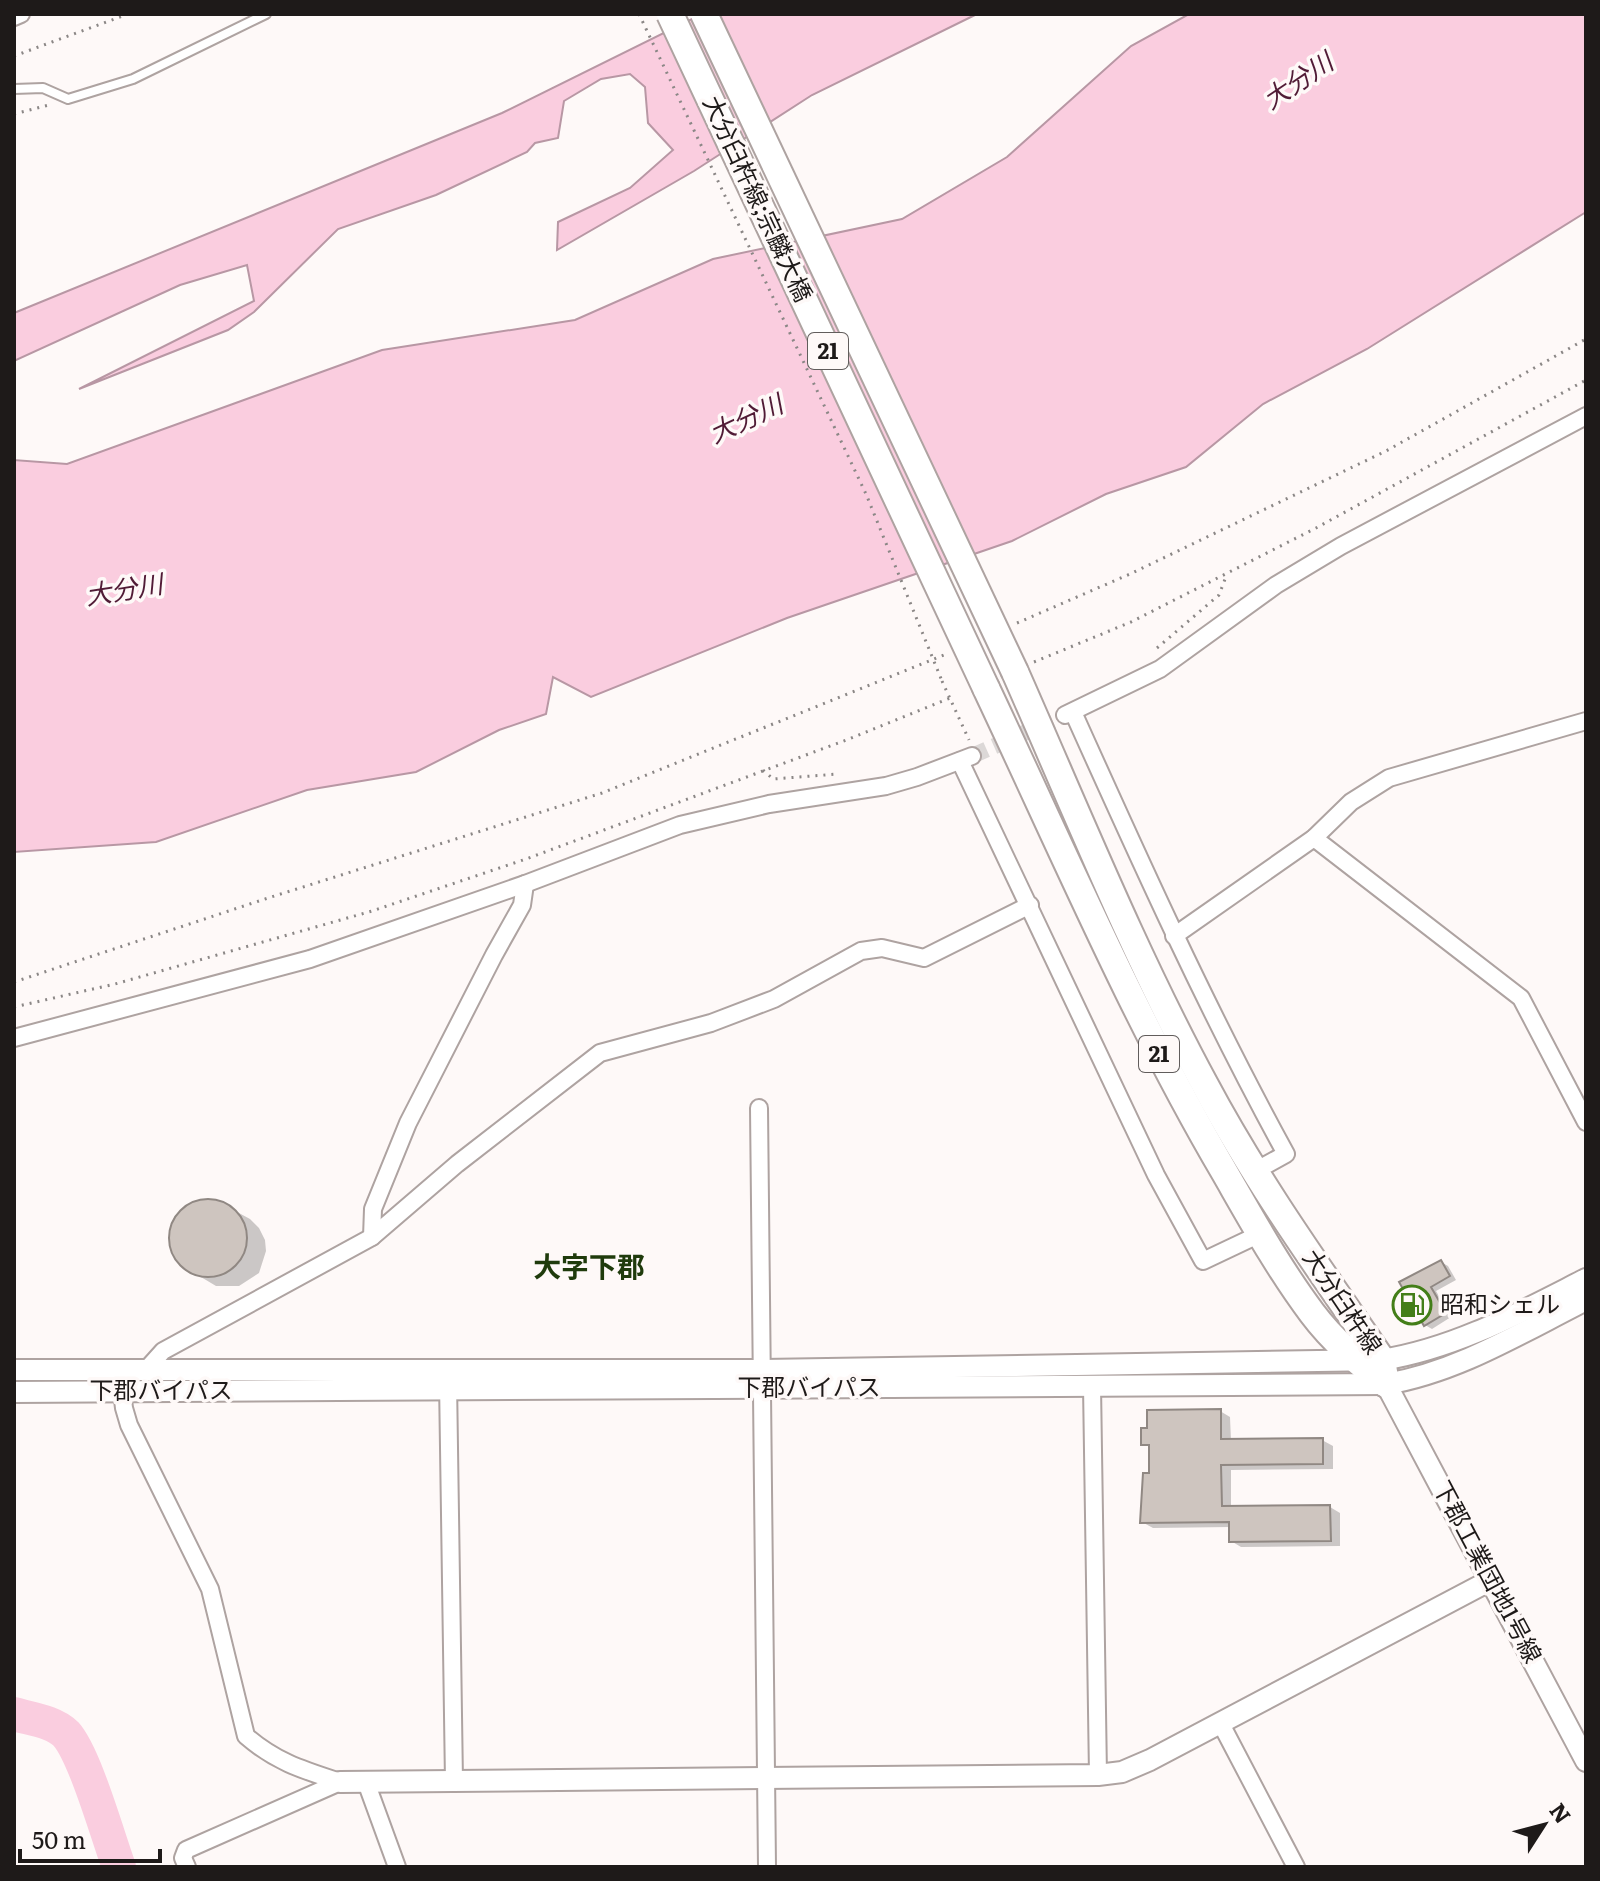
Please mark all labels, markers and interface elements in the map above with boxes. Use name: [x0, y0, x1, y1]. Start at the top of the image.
water label: 大分川: [1253, 39, 1342, 117]
street label: 大分臼杵線;宗麟大橋: [696, 89, 822, 307]
road number: 21: [808, 333, 848, 369]
water label: 大分川: [701, 381, 791, 451]
water label: 大分川: [82, 562, 168, 613]
road number: 21: [1139, 1036, 1179, 1072]
street label: 大分臼杵線: [1296, 1241, 1392, 1360]
district label: 大字下郡: [533, 1244, 645, 1286]
fuel station icon: 昭和シェル: [1391, 1284, 1433, 1326]
place label: 昭和シェル: [1440, 1285, 1560, 1320]
street label: 下郡バイパス: [737, 1368, 881, 1403]
street label: 下郡バイパス: [89, 1371, 233, 1406]
street label: 下郡工業団地1号線: [1426, 1474, 1552, 1668]
north arrow: [1504, 1785, 1584, 1865]
text: N: [1543, 1795, 1580, 1830]
scale bar: [20, 1813, 160, 1863]
text: 50 m: [32, 1821, 86, 1856]

